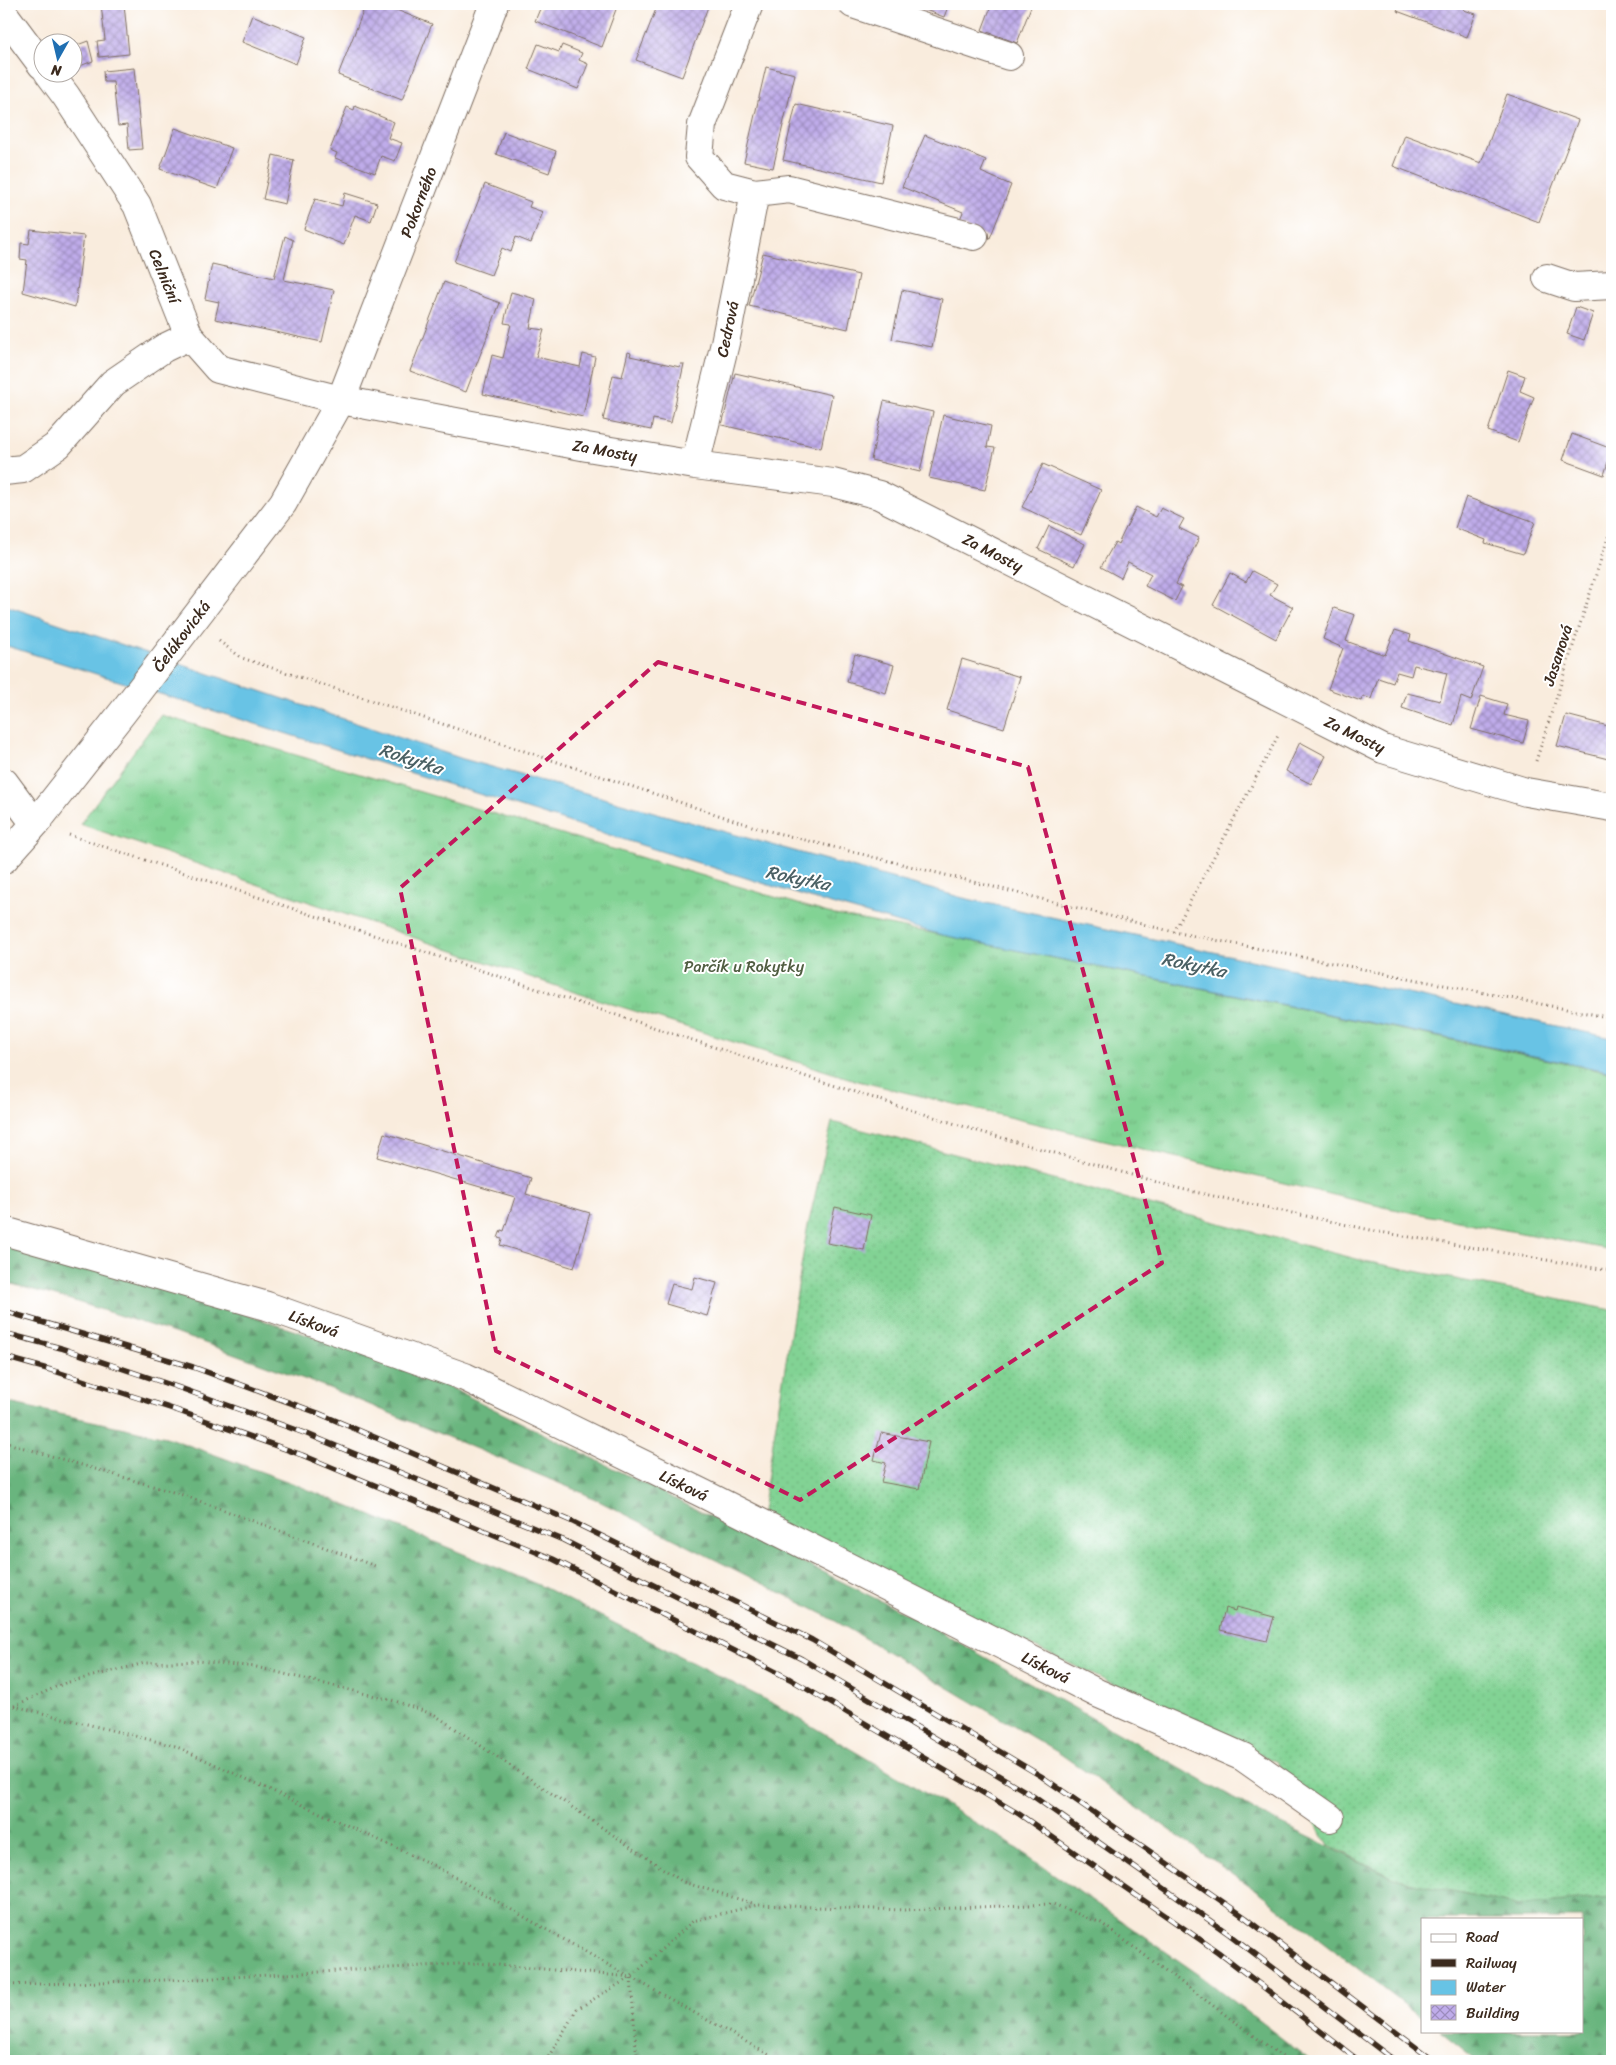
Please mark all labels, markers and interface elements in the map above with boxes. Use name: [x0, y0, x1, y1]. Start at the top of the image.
north arrow: [32, 32, 82, 82]
text: N: [49, 57, 64, 84]
street label: Pokorného: [392, 162, 445, 242]
street label: Celniční: [140, 244, 190, 310]
street label: Cedrová: [707, 298, 748, 360]
street label: Za Mosty: [570, 431, 640, 471]
street label: Za Mosty: [957, 525, 1029, 581]
street label: Čelákovická: [145, 594, 218, 678]
street label: Jasanová: [1534, 621, 1581, 691]
street label: Za Mosty: [1319, 707, 1391, 762]
water label: Rokytka: [375, 734, 449, 785]
water label: Rokytka: [763, 856, 835, 901]
water label: Rokytka: [1159, 943, 1231, 988]
park label: Parčík u Rokytky: [684, 952, 805, 981]
street label: Lísková: [285, 1301, 343, 1346]
street label: Lísková: [654, 1461, 713, 1510]
street label: Lísková: [1016, 1643, 1075, 1692]
legend: [1421, 1918, 1584, 2032]
text: Road: [1466, 1924, 1499, 1950]
text: Railway: [1466, 1950, 1517, 1976]
text: Water: [1466, 1974, 1506, 2000]
text: Building: [1466, 2000, 1520, 2026]

